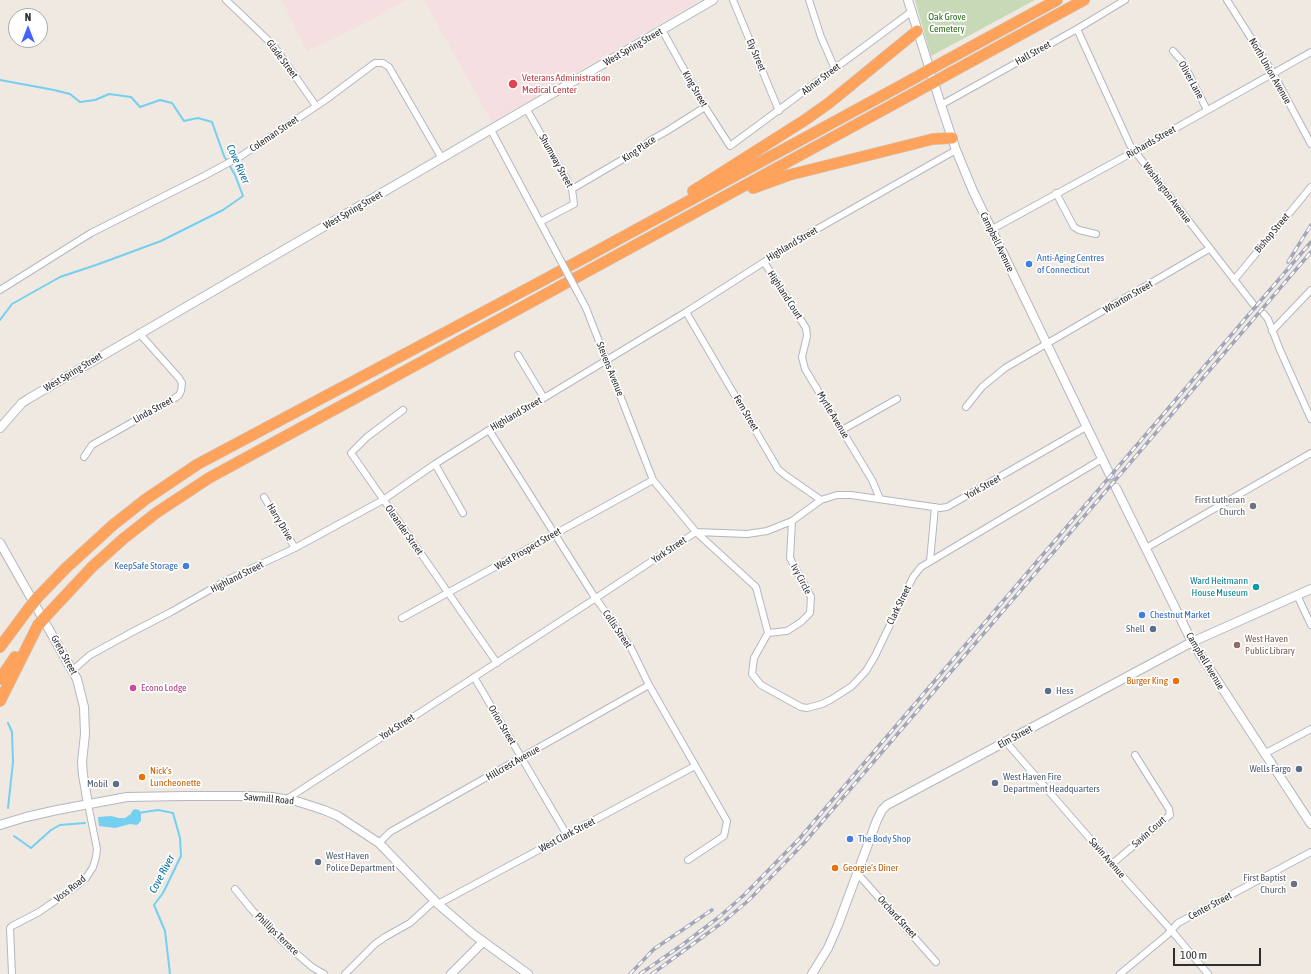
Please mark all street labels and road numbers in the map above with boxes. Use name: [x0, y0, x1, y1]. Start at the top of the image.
street label: West Spring Street: [601, 25, 665, 69]
street label: North Union Avenue: [1246, 36, 1294, 106]
street label: Glade Street: [264, 37, 300, 81]
street label: Ely Street: [744, 37, 768, 73]
street label: Hall Street: [1013, 38, 1053, 68]
street label: Oliver Lane: [1176, 59, 1206, 101]
street label: Abner Street: [799, 61, 843, 97]
street label: King Street: [680, 69, 710, 109]
street label: Coleman Street: [247, 113, 301, 155]
street label: Richards Street: [1124, 123, 1178, 161]
street label: Shumway Street: [536, 132, 576, 190]
street label: King Place: [620, 133, 658, 165]
street label: Washington Avenue: [1140, 160, 1194, 226]
street label: West Spring Street: [321, 188, 385, 232]
street label: Campbell Avenue: [977, 210, 1017, 274]
street label: Bishop Street: [1252, 211, 1292, 255]
street label: Highland Street: [764, 224, 820, 264]
street label: Highland Court: [765, 269, 805, 321]
street label: Wharton Street: [1101, 278, 1155, 316]
street label: Stevens Avenue: [594, 340, 626, 398]
street label: West Spring Street: [42, 350, 104, 394]
street label: Myrtle Avenue: [814, 389, 852, 441]
street label: Fern Street: [731, 393, 761, 433]
street label: Linda Street: [131, 394, 175, 426]
street label: Highland Street: [488, 394, 544, 434]
street label: York Street: [963, 472, 1003, 502]
street label: Harry Drive: [264, 501, 296, 543]
street label: Oleander Street: [382, 503, 426, 557]
street label: West Prospect Street: [493, 525, 563, 573]
street label: York Street: [649, 534, 689, 566]
street label: Highland Street: [209, 559, 265, 595]
street label: Ivy Circle: [788, 562, 814, 596]
street label: Clark Street: [884, 583, 914, 627]
street label: Collis Street: [600, 608, 634, 650]
street label: Campbell Avenue: [1183, 630, 1227, 692]
street label: Greta Street: [48, 633, 80, 677]
street label: Orion Street: [486, 703, 518, 747]
street label: York Street: [377, 711, 417, 743]
street label: Elm Street: [996, 723, 1034, 751]
street label: Hillcrest Avenue: [484, 743, 542, 783]
street label: Sawmill Road: [244, 791, 294, 807]
street label: Savin Court: [1129, 814, 1169, 850]
street label: West Clark Street: [537, 815, 597, 855]
street label: Savin Avenue: [1086, 836, 1128, 880]
street label: Voss Road: [52, 873, 88, 905]
street label: Center Street: [1186, 890, 1234, 922]
street label: Orchard Street: [875, 893, 919, 941]
street label: Phillips Terrace: [253, 910, 301, 958]

